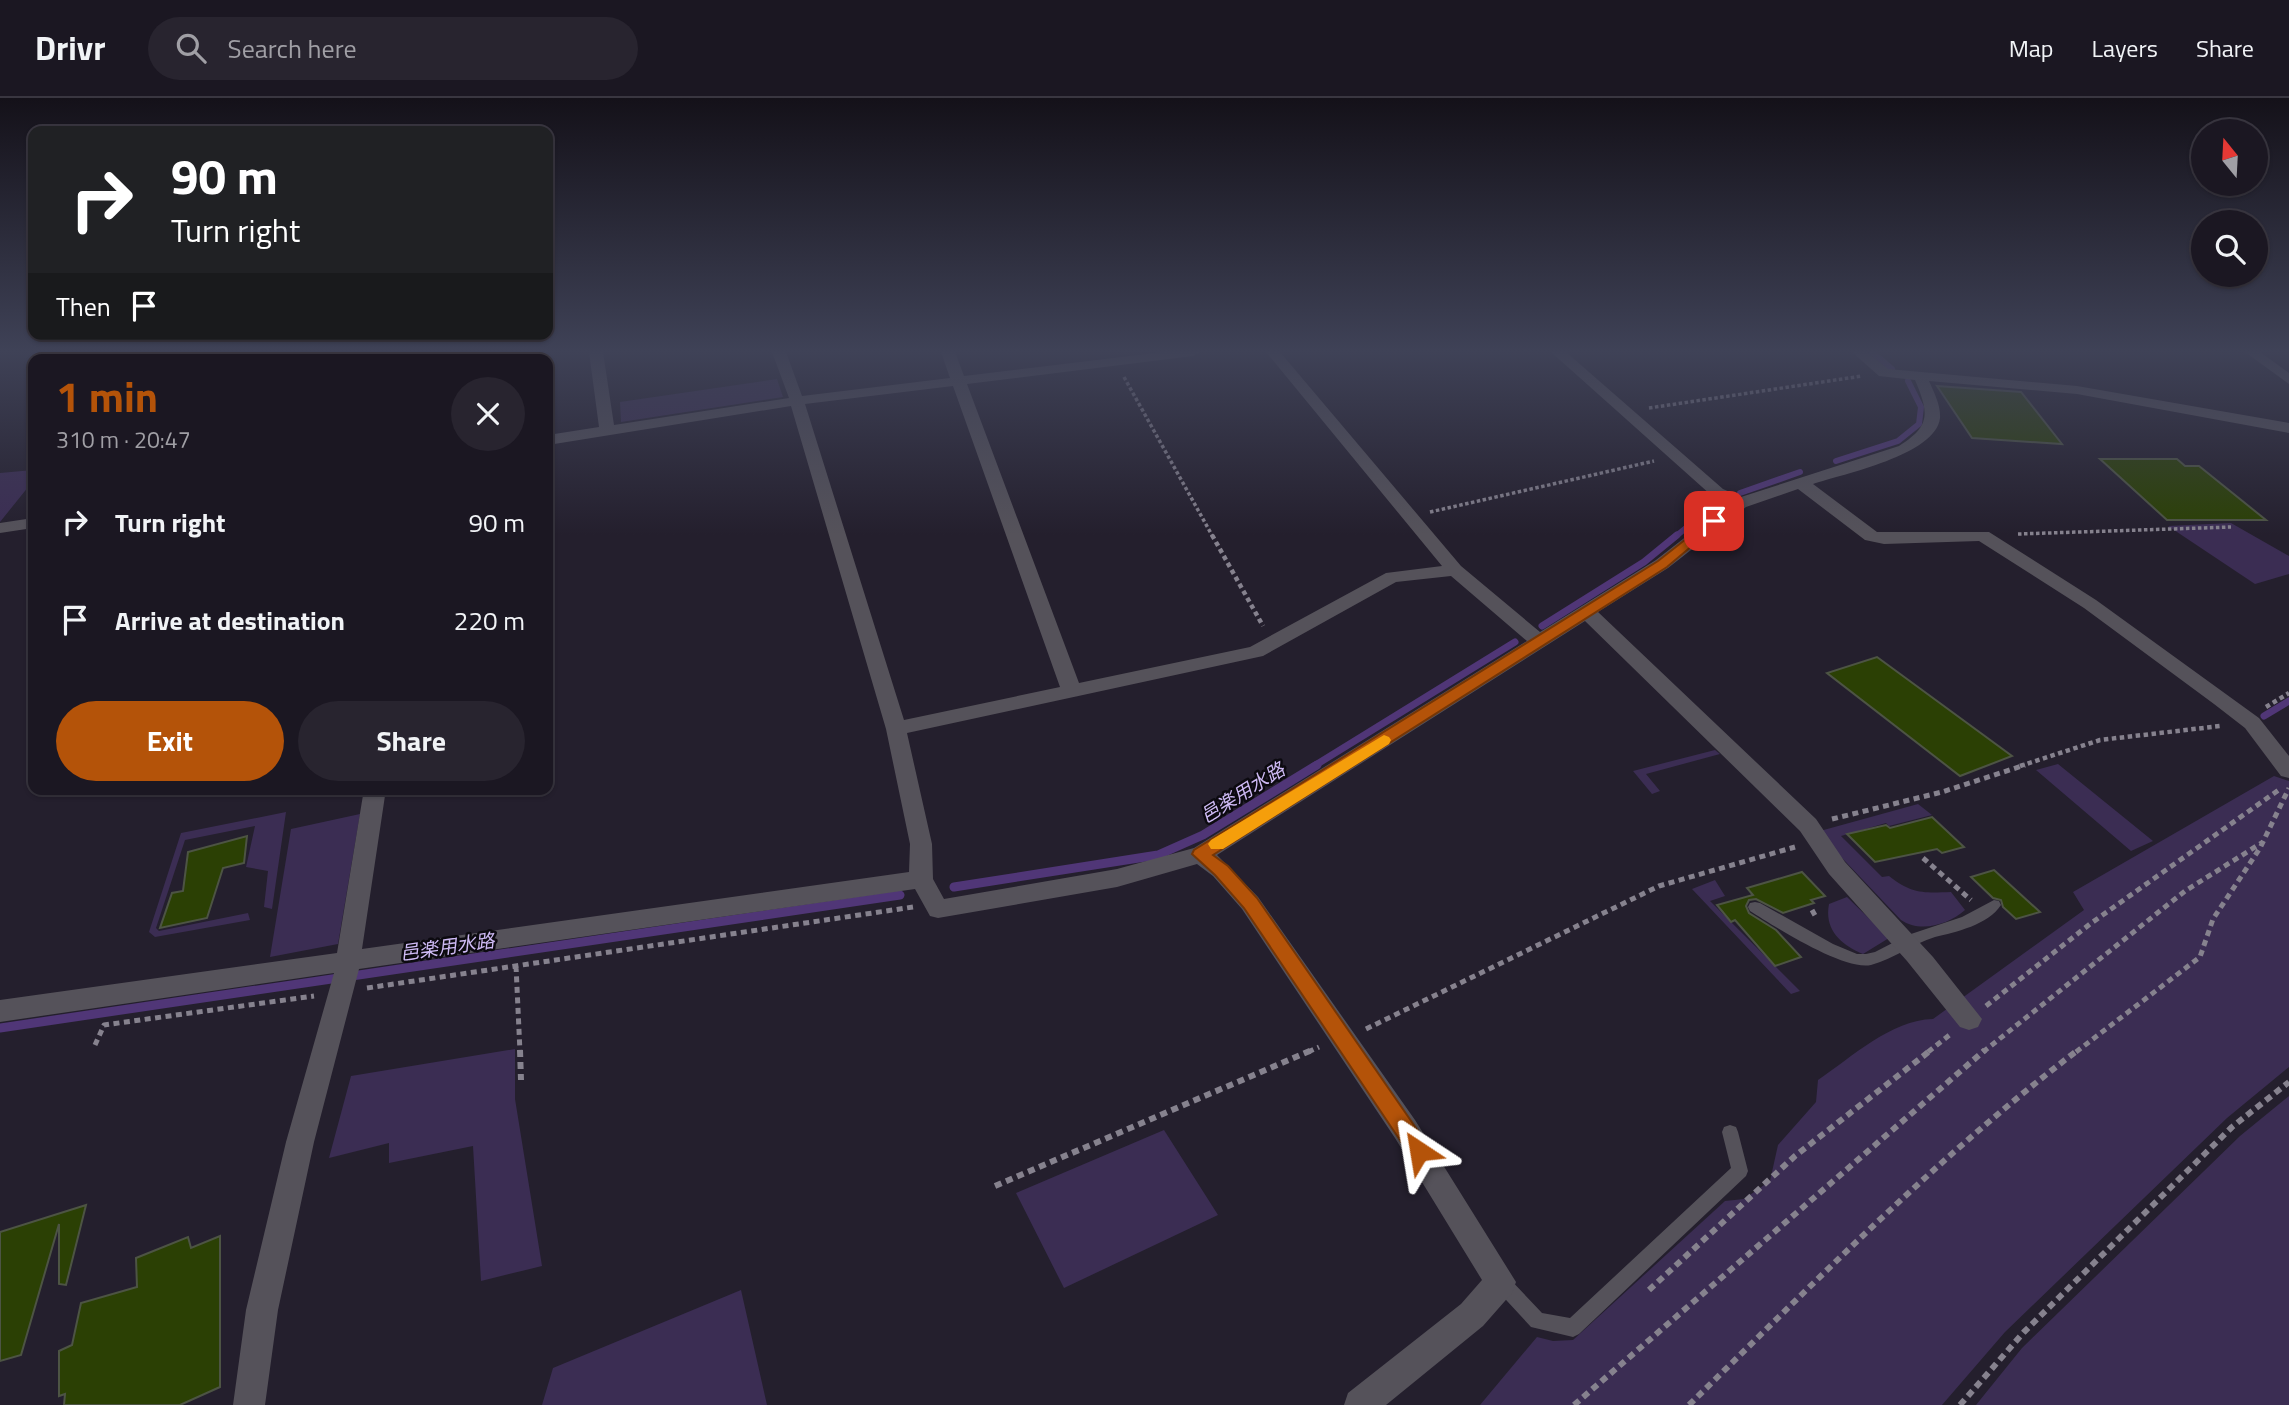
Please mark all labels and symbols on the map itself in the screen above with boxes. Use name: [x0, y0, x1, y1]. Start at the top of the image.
north arrow: [2191, 119, 2268, 196]
pin: [1684, 491, 1744, 551]
water label: 邑楽用水路: [1194, 753, 1292, 829]
water label: 邑楽用水路: [398, 925, 498, 967]
position arrow: [1382, 1114, 1456, 1188]

